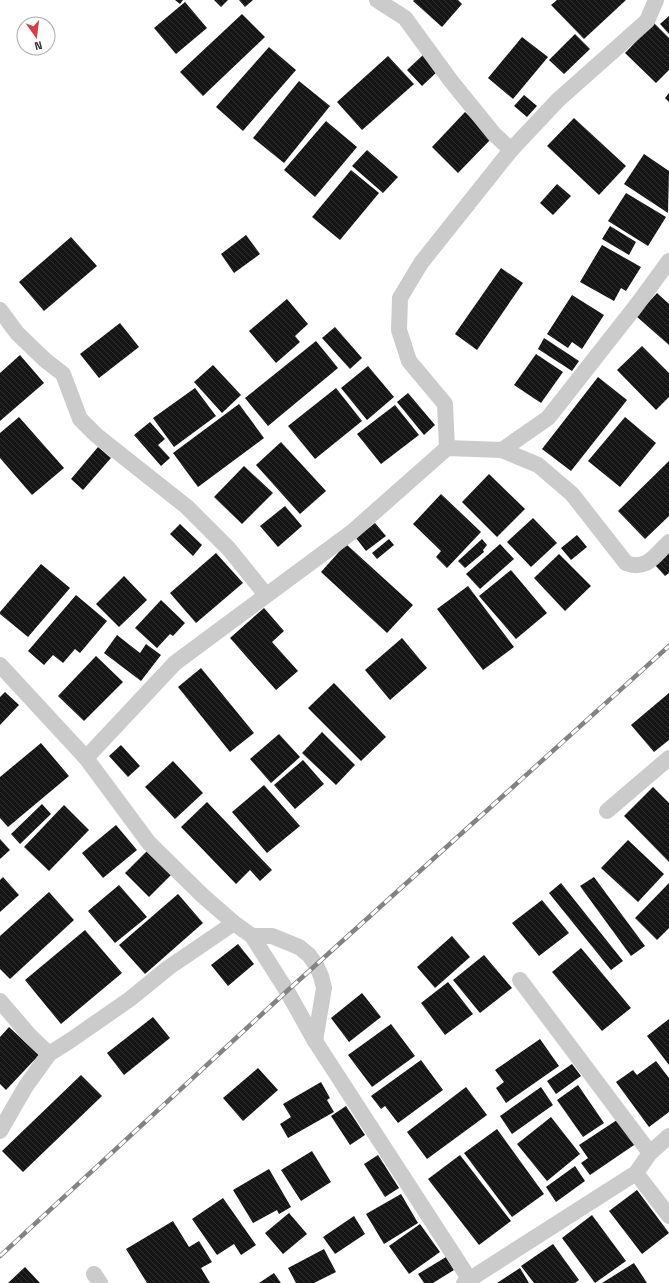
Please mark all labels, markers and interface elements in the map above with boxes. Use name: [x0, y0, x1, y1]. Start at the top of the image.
north arrow: [16, 16, 56, 56]
text: N: [33, 38, 44, 53]

